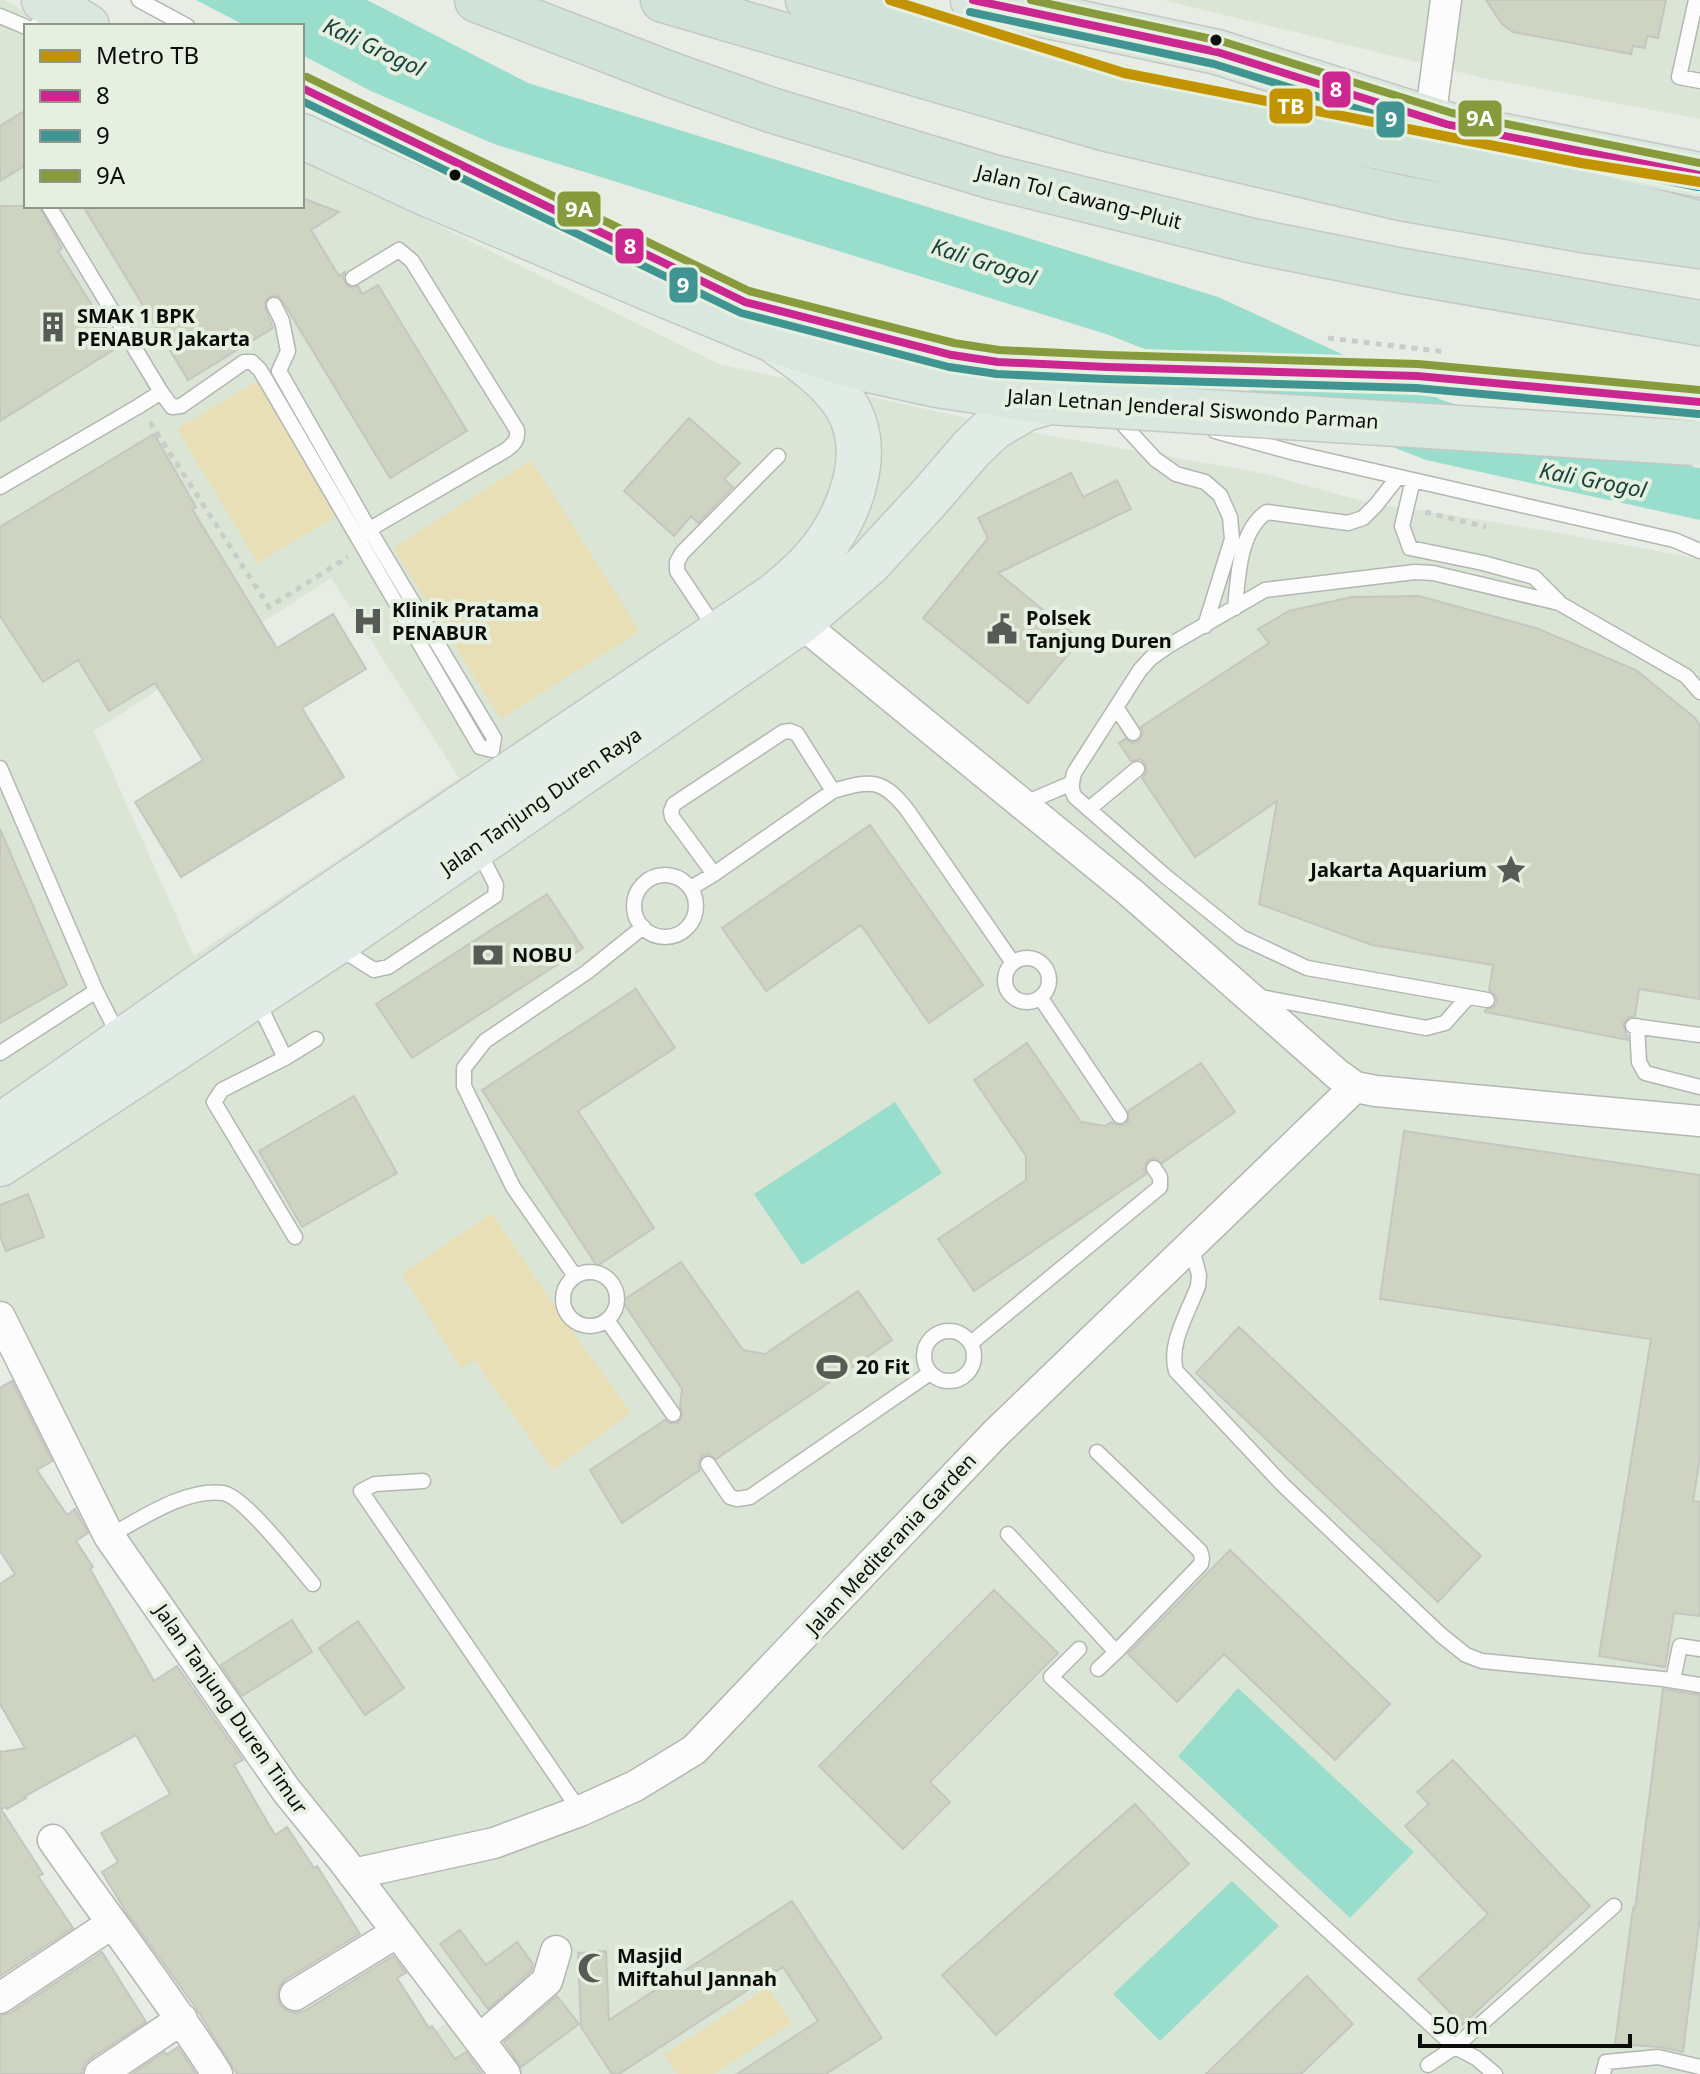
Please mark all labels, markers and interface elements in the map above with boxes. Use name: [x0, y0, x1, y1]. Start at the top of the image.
water label: Kali Grogol: [319, 10, 431, 83]
legend: [24, 24, 304, 208]
unlabelled marker: [1208, 32, 1224, 48]
text: Metro TB: [96, 38, 199, 71]
line badge: 8: [1321, 70, 1352, 109]
text: 8: [1330, 73, 1342, 103]
text: 8: [96, 78, 110, 111]
line badge: TB: [1268, 87, 1314, 125]
text: TB: [1277, 90, 1305, 120]
line badge: 9A: [1457, 99, 1503, 138]
line badge: 9: [1375, 100, 1406, 139]
text: 9A: [1466, 102, 1495, 132]
text: 9: [1385, 103, 1397, 133]
text: 9: [96, 118, 110, 151]
street label: Jalan Tol Cawang–Pluit: [972, 157, 1184, 235]
text: 9A: [96, 158, 126, 191]
unlabelled marker: [447, 167, 463, 183]
line badge: 9A: [556, 190, 602, 228]
text: 9A: [565, 193, 594, 223]
line badge: 8: [614, 227, 645, 265]
text: 8: [624, 230, 636, 260]
water label: Kali Grogol: [928, 230, 1042, 292]
line badge: 9: [668, 266, 699, 304]
text: 9: [677, 269, 689, 299]
place label: SMAK 1 BPK PENABUR Jakarta: [77, 302, 250, 352]
building icon: SMAK 1 BPK PENABUR Jakarta: [36, 310, 70, 344]
street label: Jalan Letnan Jenderal Siswondo Parman: [1004, 382, 1380, 435]
water label: Kali Grogol: [1537, 454, 1651, 504]
place label: Klinik Pratama PENABUR: [392, 596, 539, 646]
hospital icon: Klinik Pratama PENABUR: [351, 604, 385, 638]
place label: Polsek Tanjung Duren: [1026, 604, 1172, 654]
public building icon: Polsek Tanjung Duren: [985, 612, 1019, 646]
street label: Jalan Tanjung Duren Raya: [433, 721, 647, 882]
place icon: Jakarta Aquarium: [1494, 853, 1528, 887]
place label: Jakarta Aquarium: [1308, 856, 1487, 883]
bank icon: NOBU: [471, 938, 505, 972]
place label: NOBU: [512, 941, 573, 968]
sports icon: 20 Fit: [815, 1350, 849, 1384]
place label: 20 Fit: [856, 1353, 910, 1380]
street label: Jalan Mediterania Garden: [798, 1447, 982, 1642]
street label: Jalan Tanjung Duren Timur: [147, 1597, 314, 1819]
place label: Masjid Miftahul Jannah: [617, 1942, 777, 1992]
mosque icon: Masjid Miftahul Jannah: [576, 1951, 610, 1985]
scale bar: [1420, 1998, 1630, 2048]
text: 50 m: [1432, 2008, 1488, 2041]

